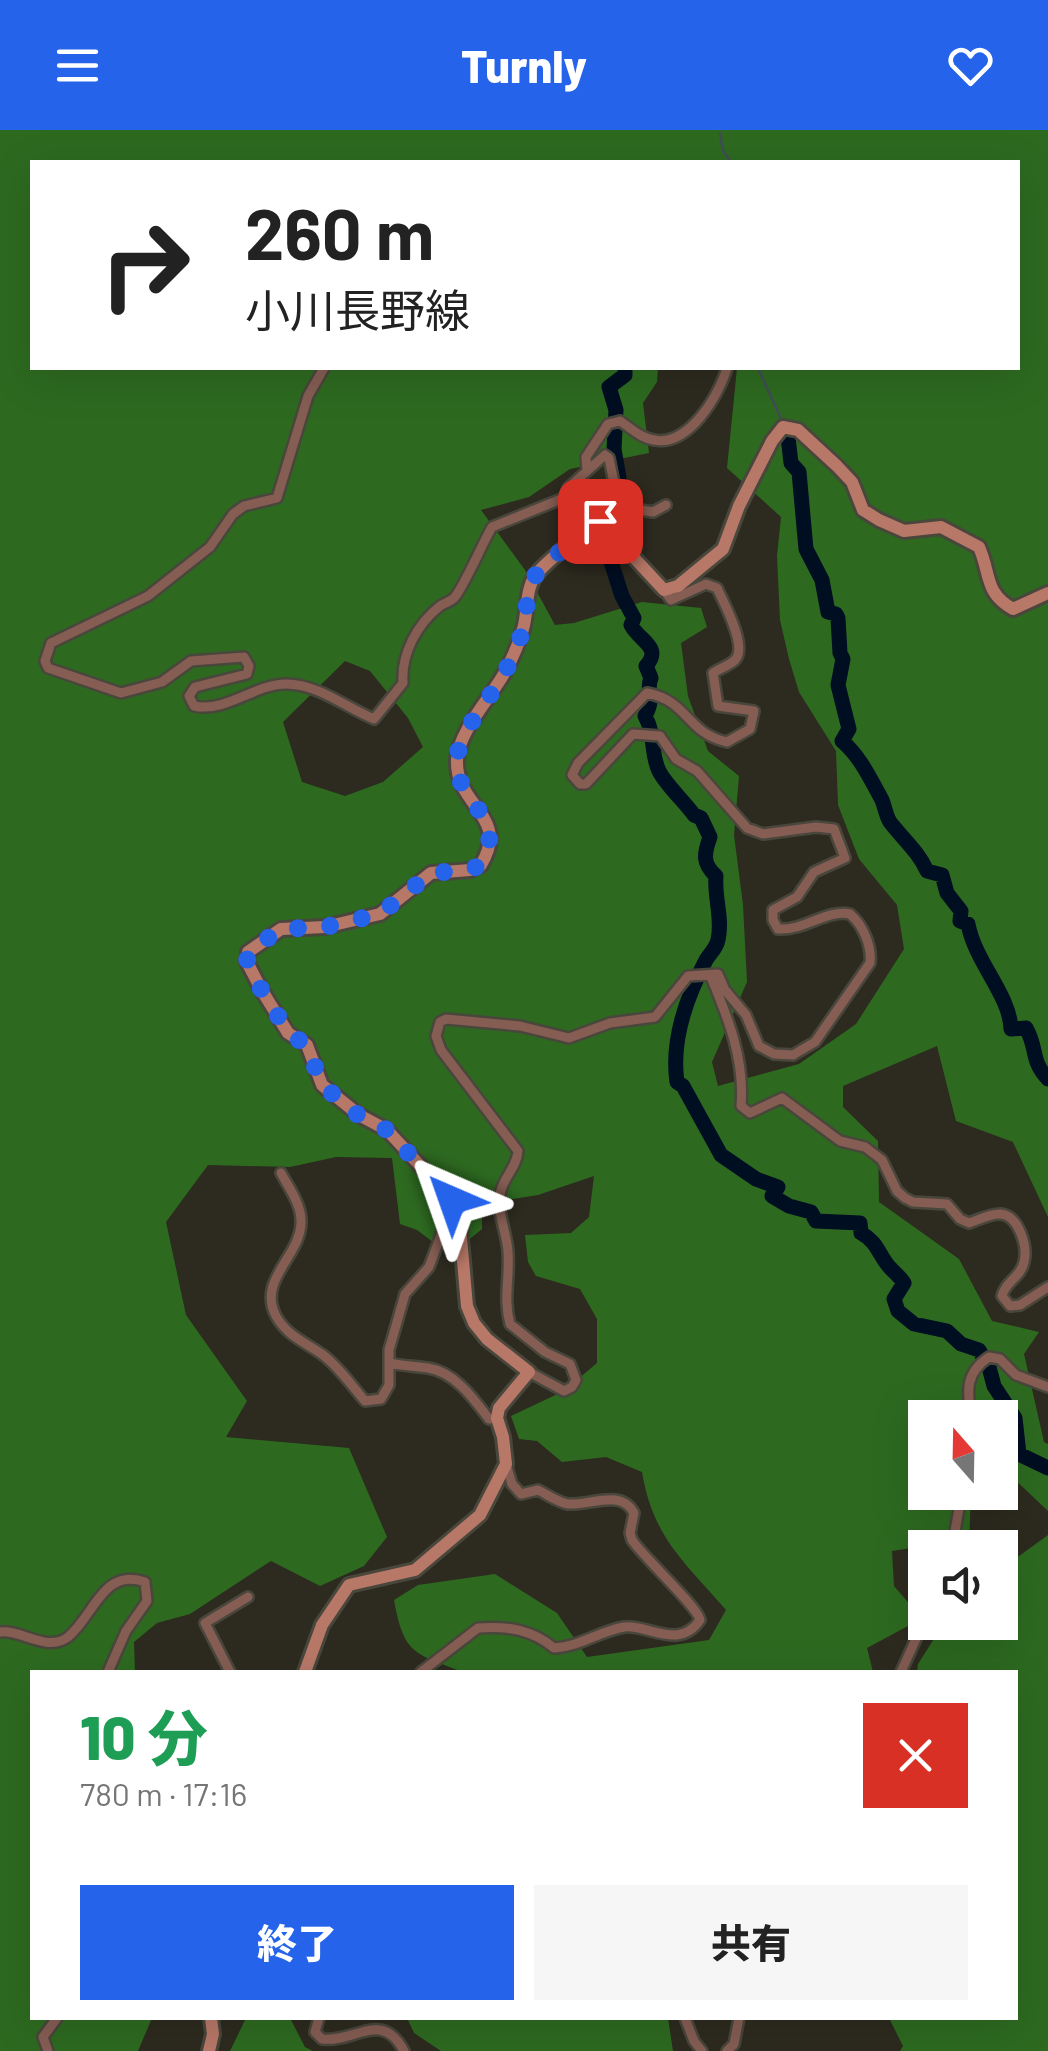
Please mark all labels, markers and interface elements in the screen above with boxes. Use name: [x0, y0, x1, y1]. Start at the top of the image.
icon: menu: [50, 38, 105, 93]
text: Turnly: [461, 38, 587, 92]
icon: heart: [943, 38, 998, 93]
text: 260 m: [245, 190, 434, 274]
icon: right: [80, 200, 210, 330]
text: 小川長野線: [245, 282, 470, 336]
pin: [558, 479, 643, 564]
icon: arrive: [573, 494, 628, 549]
position arrow: [400, 1148, 504, 1252]
north arrow: [908, 1400, 1018, 1510]
map controls: [908, 1400, 1018, 1640]
button: sound: [908, 1530, 1018, 1640]
text: 10 分: [80, 1700, 208, 1772]
button: close: [863, 1703, 968, 1808]
text: 780 m · 17:16: [80, 1774, 247, 1812]
button: 終了: [80, 1885, 514, 2000]
button: 共有: [534, 1885, 968, 2000]

